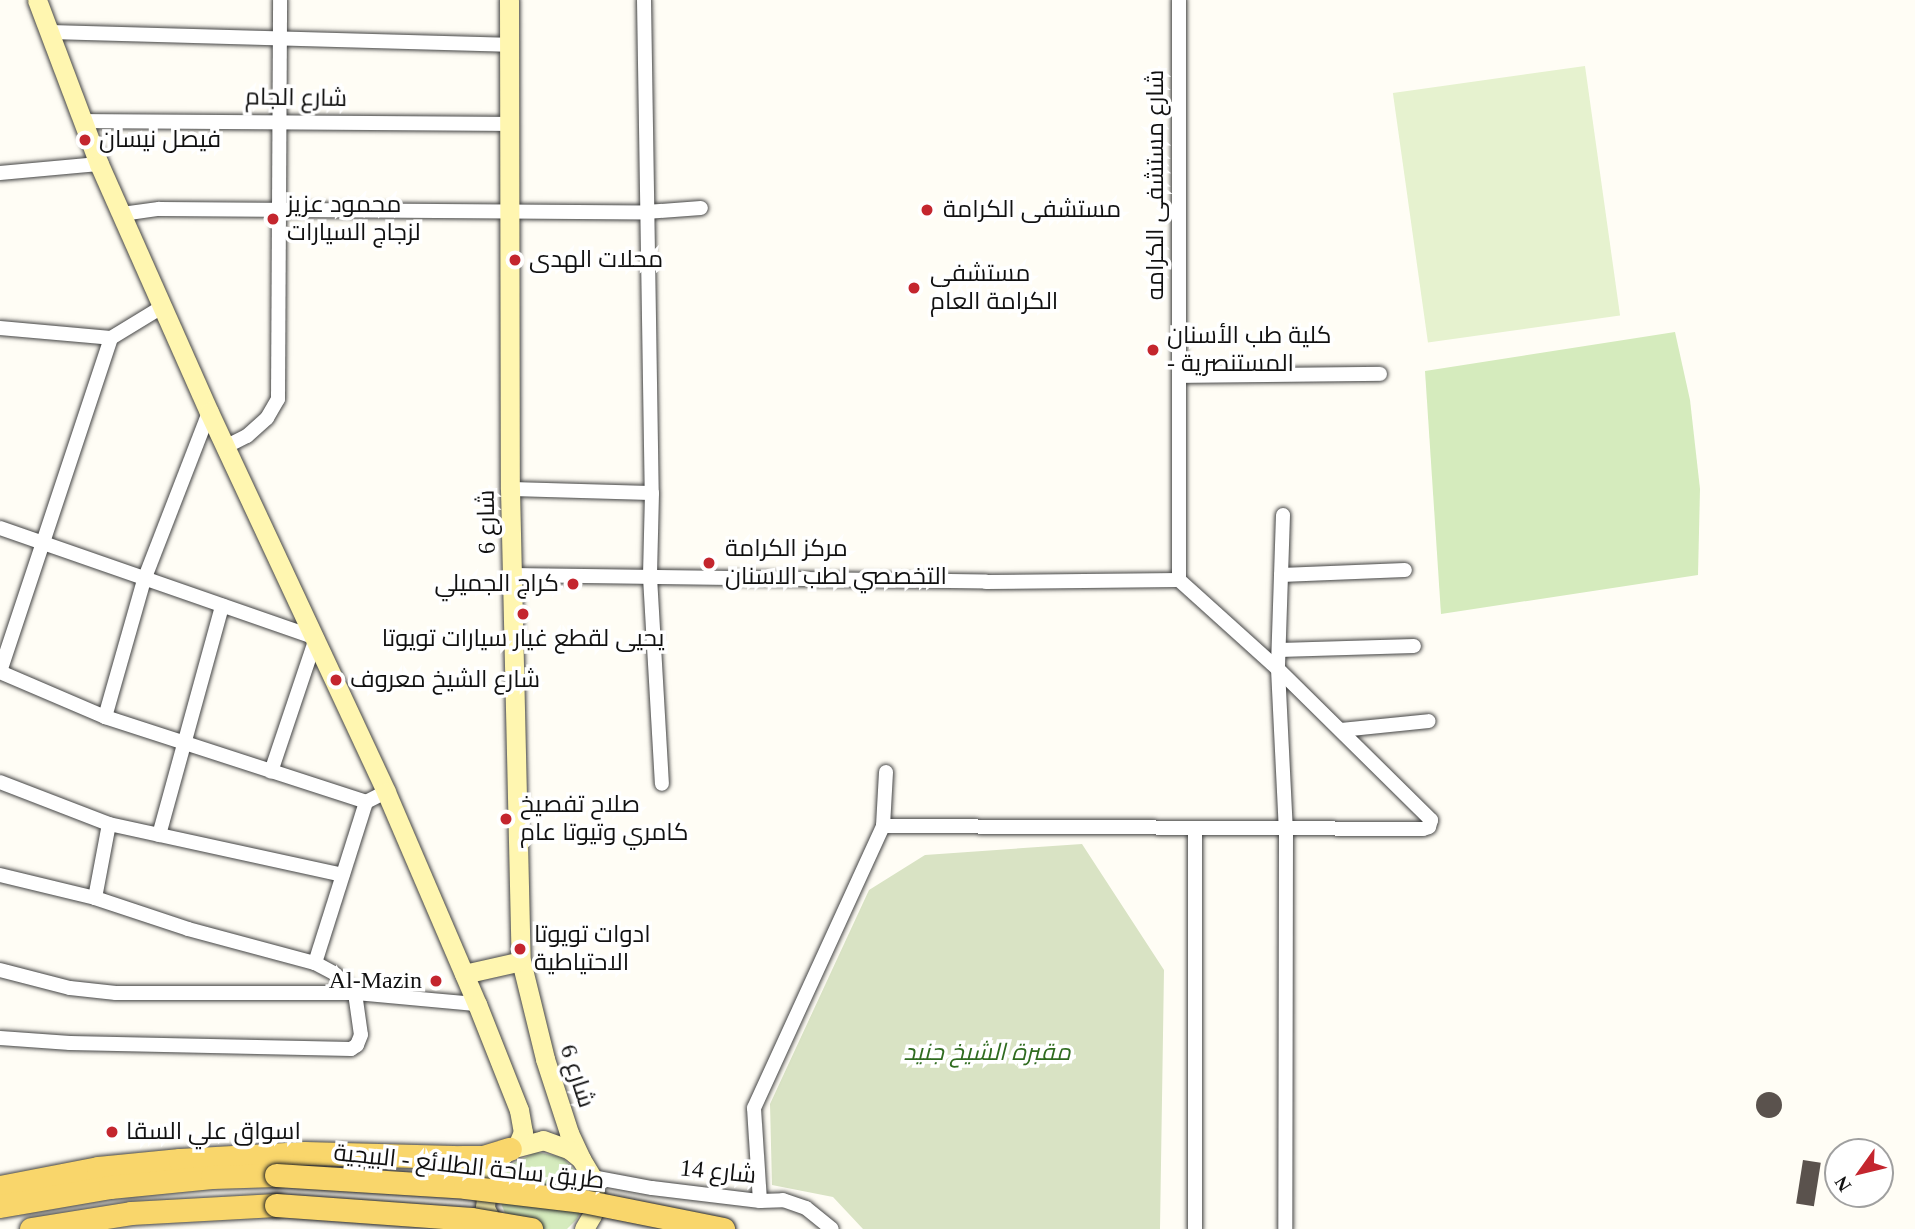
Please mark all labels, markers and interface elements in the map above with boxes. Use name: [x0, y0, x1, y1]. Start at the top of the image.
street label: شارع مستشفى الكرامه: [1142, 70, 1170, 300]
street label: شارع الجام: [245, 83, 347, 113]
place label: فيصل نيسان: [99, 126, 221, 154]
marker: فيصل نيسان: [77, 132, 93, 148]
place label: محمود عزيز لزجاج السيارات: [287, 191, 421, 247]
place label: مستشفى الكرامة: [943, 196, 1121, 224]
marker: مستشفى الكرامة: [917, 200, 937, 220]
marker: محمود عزيز لزجاج السيارات: [265, 211, 281, 227]
place label: محلات الهدى: [529, 246, 663, 274]
marker: محلات الهدى: [507, 252, 523, 268]
place label: مستشفى الكرامة العام: [930, 260, 1058, 316]
marker: مستشفى الكرامة العام: [904, 278, 924, 298]
place label: كلية طب الأسنان - المستنصرية: [1167, 322, 1332, 378]
marker: كلية طب الأسنان - المستنصرية: [1145, 342, 1161, 358]
street label: شارع 6: [472, 490, 502, 554]
place label: مركز الكرامة التخصصي لطب الاسنان: [725, 535, 947, 591]
marker: مركز الكرامة التخصصي لطب الاسنان: [699, 553, 719, 573]
place label: كراج الجميلي: [434, 570, 559, 598]
marker: كراج الجميلي: [565, 576, 581, 592]
marker: يحيى لقطع غيار سيارات تويوتا: [515, 606, 531, 622]
place label: يحيى لقطع غيار سيارات تويوتا: [382, 625, 664, 653]
place label: شارع الشيخ معروف: [350, 666, 540, 694]
marker: شارع الشيخ معروف: [328, 672, 344, 688]
place label: صلاح تفصيخ كامري وتيوتا عام: [520, 791, 688, 847]
marker: صلاح تفصيخ كامري وتيوتا عام: [498, 811, 514, 827]
place label: ادوات تويوتا الاحتياطية: [534, 921, 651, 977]
marker: ادوات تويوتا الاحتياطية: [512, 941, 528, 957]
place label: Al-Mazin: [329, 967, 422, 995]
marker: Al-Mazin: [428, 973, 444, 989]
park label: مقبرة الشيخ جنيد: [903, 1039, 1071, 1067]
street label: شارع 6: [553, 1041, 601, 1111]
place label: اسواق علي السقا: [126, 1118, 301, 1146]
marker: اسواق علي السقا: [104, 1124, 120, 1140]
street label: طريق ساحة الطلائع - البيجية: [332, 1138, 606, 1196]
north arrow: [1824, 1138, 1894, 1208]
street label: شارع 14: [678, 1154, 758, 1190]
text: N: [1830, 1172, 1855, 1195]

